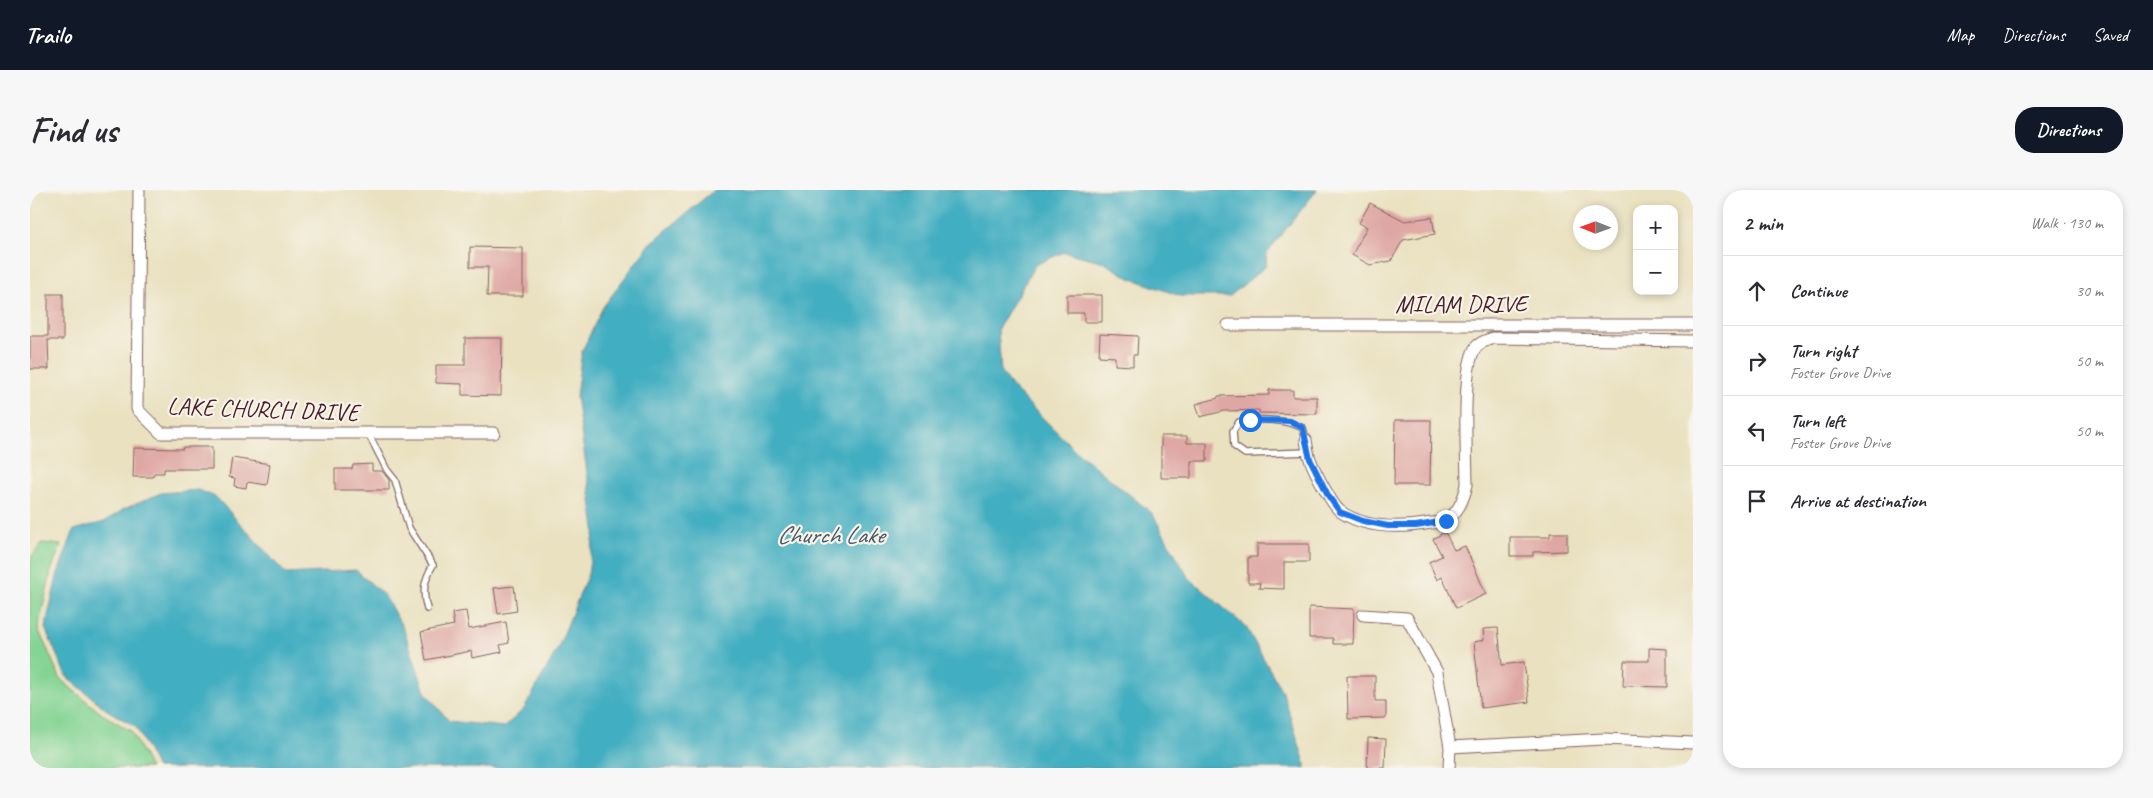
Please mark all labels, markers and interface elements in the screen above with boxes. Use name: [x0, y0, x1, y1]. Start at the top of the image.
text: Trailo: [25, 20, 71, 50]
text: Map: [1947, 24, 1974, 46]
text: Directions: [2002, 24, 2065, 46]
text: Saved: [2093, 24, 2128, 46]
button: Directions: [2015, 107, 2123, 153]
text: Find us: [30, 108, 117, 153]
north arrow: [1573, 205, 1618, 250]
map controls: [1633, 205, 1678, 295]
button: +: [1633, 205, 1678, 250]
text: 2 min: [1743, 210, 1783, 236]
text: Walk · 130 m: [2031, 213, 2103, 233]
button: −: [1633, 250, 1678, 295]
icon: ahead: [1743, 277, 1771, 305]
text: Continue: [1790, 279, 1847, 303]
text: 30 m: [2076, 281, 2103, 301]
street label: MILAM DRIVE: [1395, 289, 1530, 319]
text: Turn right: [1790, 339, 1857, 363]
icon: right: [1743, 347, 1771, 375]
text: 50 m: [2076, 351, 2103, 371]
text: Foster Grove Drive: [1790, 363, 1890, 383]
street label: LAKE CHURCH DRIVE: [167, 391, 362, 427]
route start: [1239, 409, 1262, 432]
text: Turn left: [1790, 409, 1845, 433]
icon: left: [1743, 417, 1771, 445]
text: 50 m: [2076, 421, 2103, 441]
text: Foster Grove Drive: [1790, 433, 1890, 453]
icon: arrive: [1743, 487, 1771, 515]
text: Arrive at destination: [1790, 489, 1926, 513]
route end: [1435, 510, 1458, 533]
water label: Church Lake: [777, 519, 887, 551]

